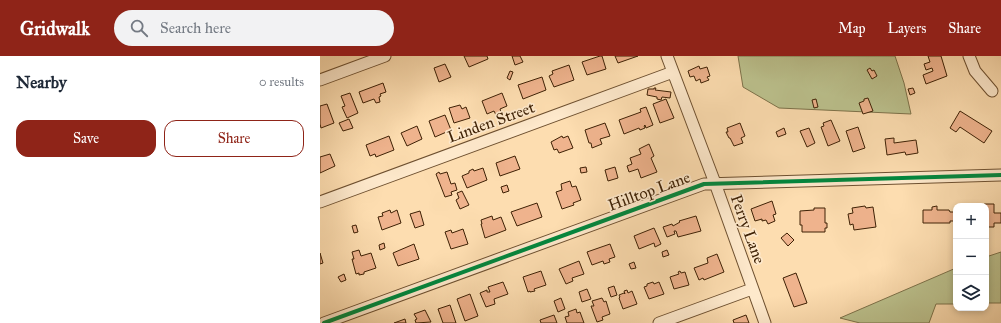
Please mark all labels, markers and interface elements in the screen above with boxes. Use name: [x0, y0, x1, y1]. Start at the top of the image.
search box: [114, 10, 394, 46]
text: Gridwalk: [20, 17, 90, 40]
icon: search: [128, 17, 150, 39]
text: Search here: [160, 19, 231, 37]
text: Map: [838, 20, 866, 37]
text: Layers: [888, 20, 926, 37]
text: Share: [948, 20, 981, 37]
text: Nearby: [16, 72, 67, 93]
text: 0 results: [259, 74, 304, 90]
street label: Linden Street: [445, 97, 538, 147]
button: Save: [16, 120, 156, 157]
button: Share: [164, 120, 304, 157]
street label: Hilltop Lane: [605, 167, 693, 215]
street label: Perry Lane: [727, 192, 769, 267]
map controls: [953, 203, 989, 311]
button: +: [953, 203, 989, 239]
button: −: [953, 239, 989, 275]
button: layers: [953, 275, 989, 311]

